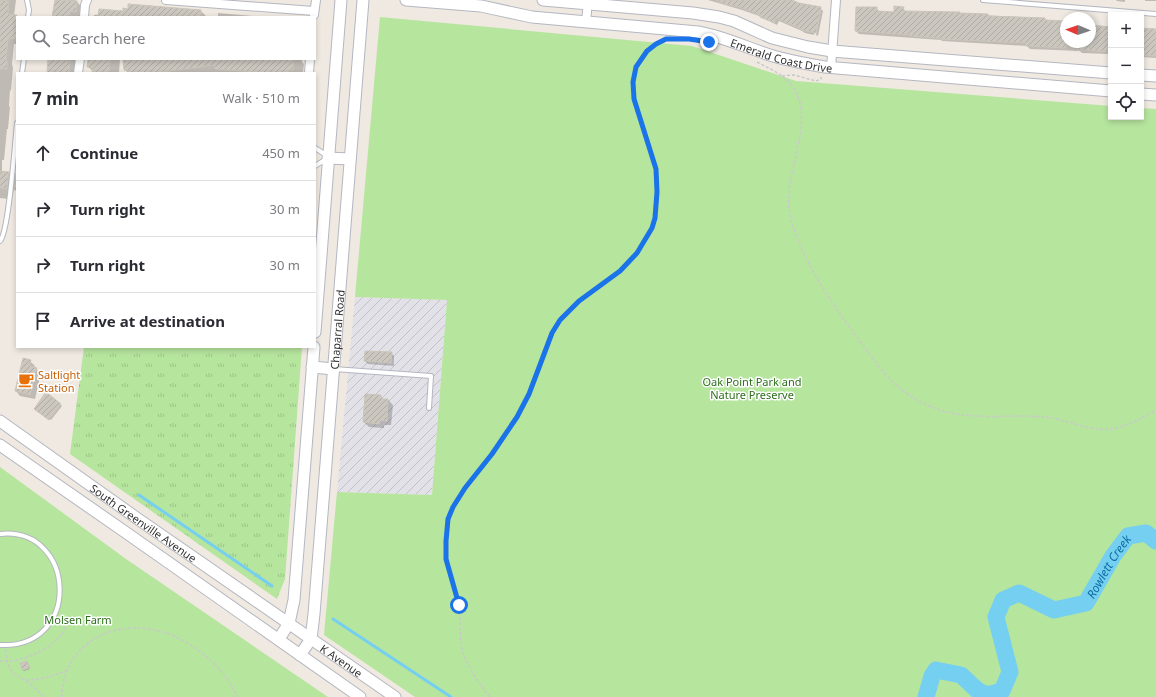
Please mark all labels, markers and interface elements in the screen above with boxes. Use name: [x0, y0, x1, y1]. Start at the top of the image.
north arrow: [1060, 12, 1096, 48]
map controls: [1108, 12, 1144, 120]
button: +: [1108, 12, 1144, 48]
search box: [16, 16, 316, 60]
icon: search: [30, 27, 52, 49]
text: Search here: [62, 28, 145, 48]
route end: [700, 33, 718, 51]
street label: Emerald Coast Drive: [729, 34, 833, 75]
button: −: [1108, 48, 1144, 84]
button: locate: [1108, 84, 1144, 120]
text: 7 min: [32, 87, 79, 110]
text: Walk · 510 m: [222, 89, 300, 107]
icon: ahead: [32, 142, 54, 164]
text: Continue: [70, 143, 138, 163]
text: 450 m: [262, 144, 300, 162]
icon: right: [32, 198, 54, 220]
text: Turn right: [70, 199, 145, 219]
text: 30 m: [270, 200, 300, 218]
icon: right: [32, 254, 54, 276]
text: Turn right: [70, 255, 145, 275]
text: 30 m: [270, 256, 300, 274]
street label: Chaparral Road: [326, 289, 347, 370]
icon: arrive: [32, 310, 54, 332]
text: Arrive at destination: [70, 311, 225, 331]
place label: Saltlight Station: [38, 367, 80, 395]
cafe icon: Saltlight Station: [17, 371, 35, 389]
park label: Oak Point Park and Nature Preserve: [702, 374, 802, 402]
street label: South Greenville Avenue: [88, 480, 200, 565]
water label: Rowlett Creek: [1082, 530, 1135, 601]
route start: [450, 596, 468, 614]
park label: Molsen Farm: [44, 612, 112, 627]
street label: K Avenue: [318, 640, 366, 680]

